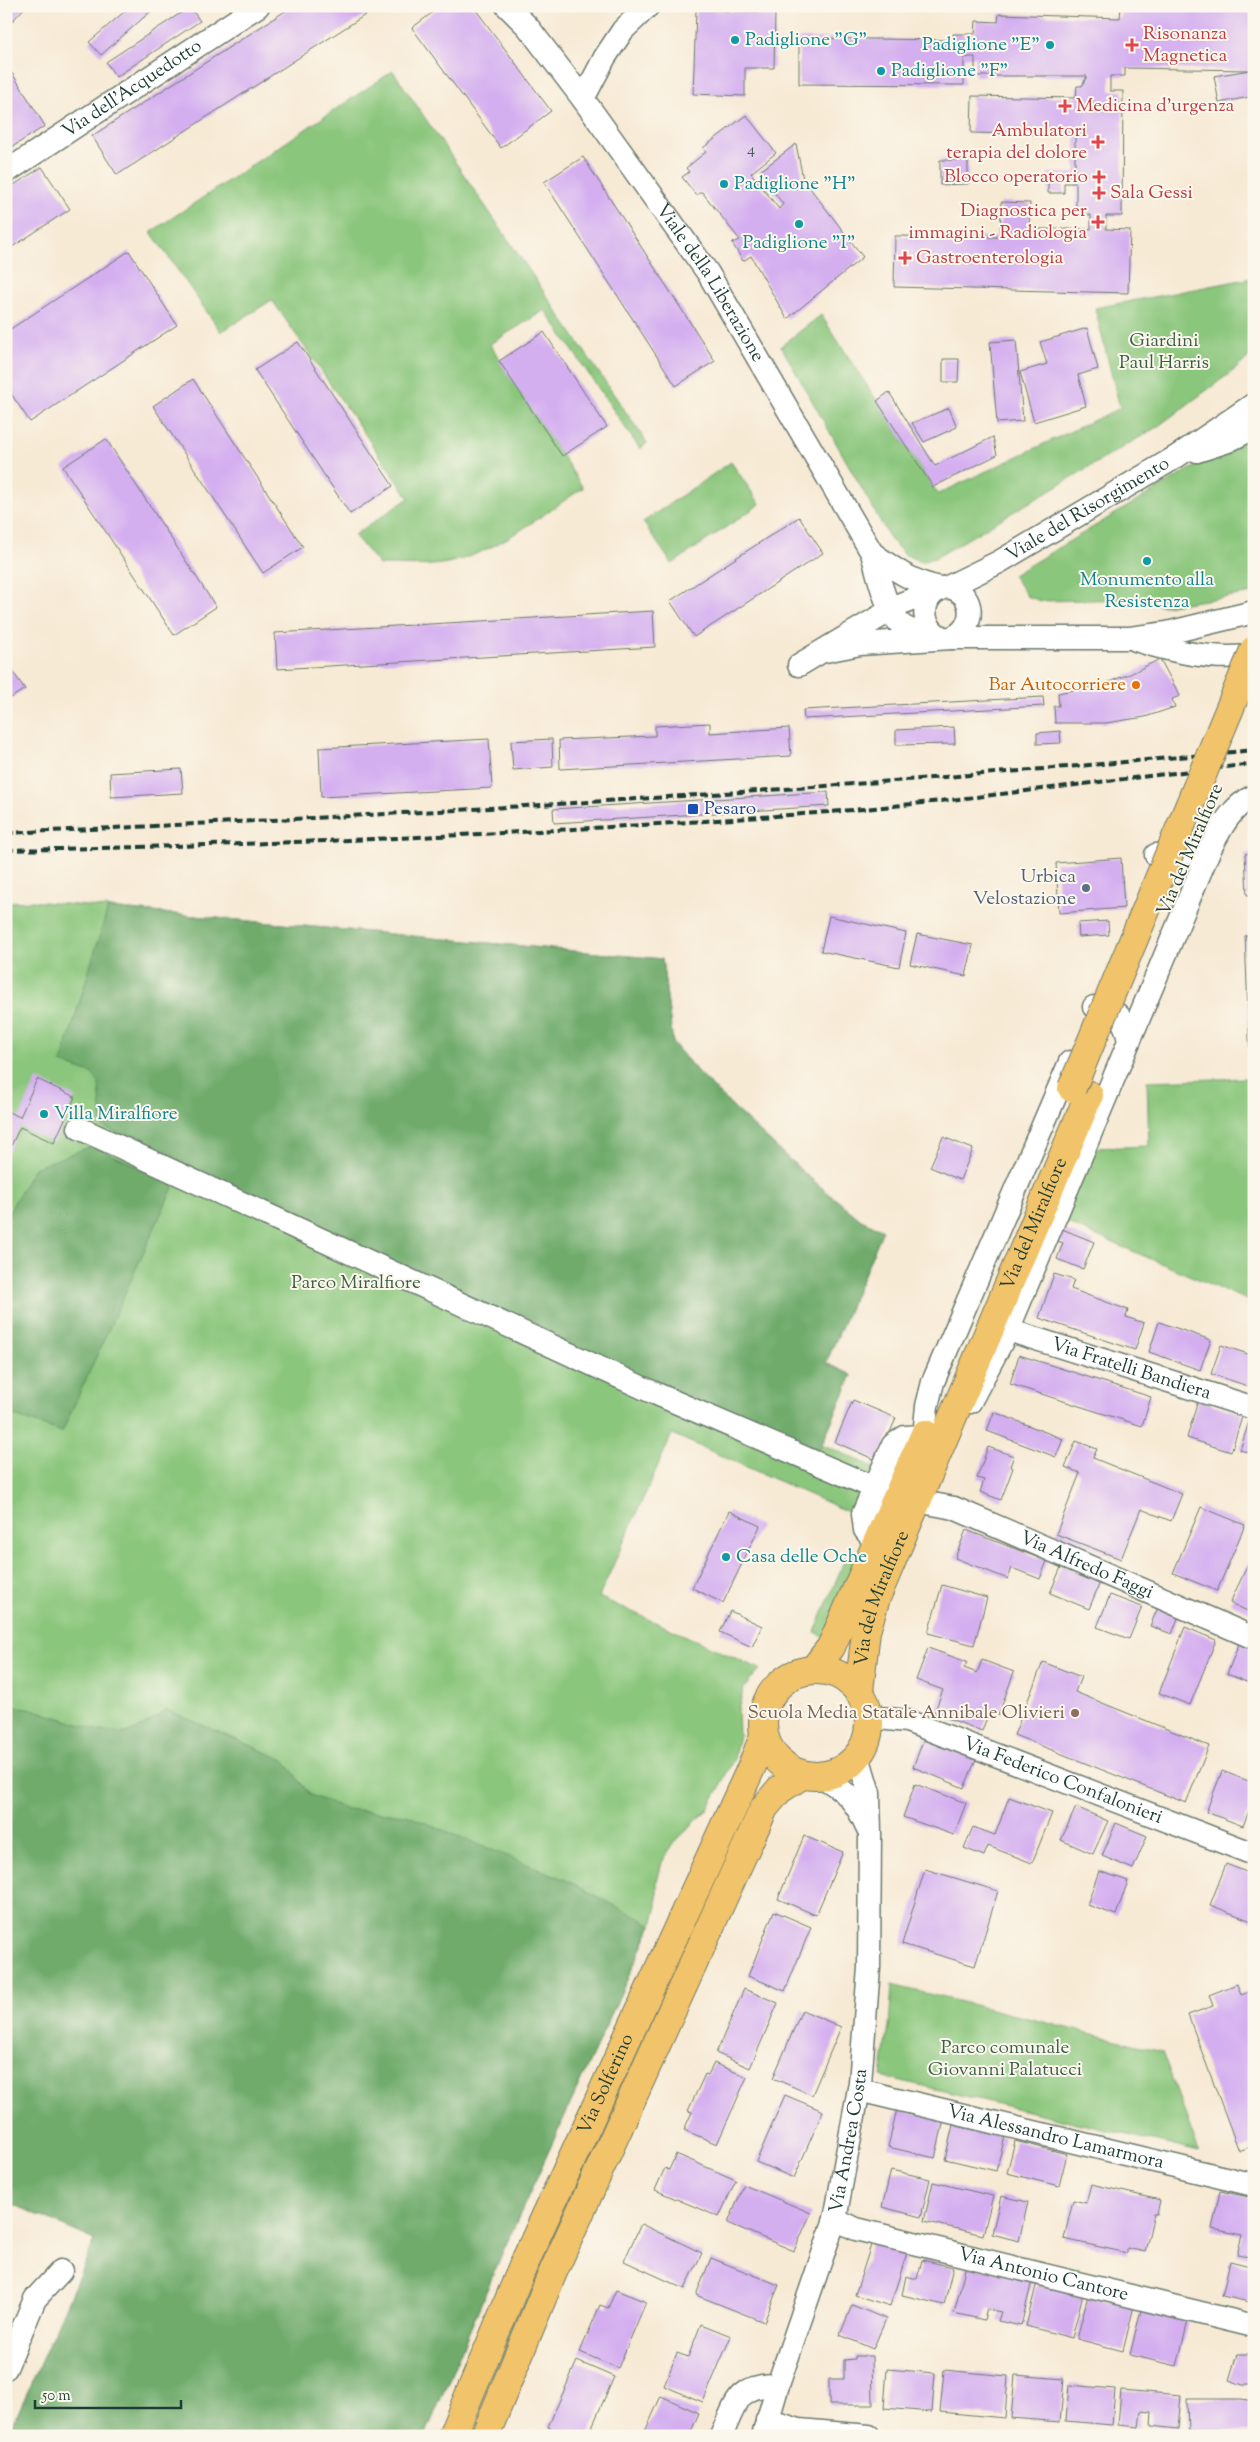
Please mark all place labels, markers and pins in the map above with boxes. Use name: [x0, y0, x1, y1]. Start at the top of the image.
place label: Risonanza Magnetica: [1143, 21, 1227, 70]
place label: Padiglione "G": [745, 27, 867, 54]
place label: Padiglione "E": [922, 32, 1040, 59]
marker: Padiglione "G": [729, 34, 741, 46]
marker: Risonanza Magnetica: [1125, 38, 1139, 52]
marker: Padiglione "E": [1044, 39, 1056, 51]
place label: Padiglione "F": [891, 58, 1008, 85]
marker: Padiglione "F": [875, 65, 887, 77]
place label: Medicina d'urgenza: [1076, 93, 1235, 120]
marker: Medicina d'urgenza: [1058, 99, 1072, 113]
place label: Ambulatori terapia del dolore: [946, 118, 1087, 167]
marker: Ambulatori terapia del dolore: [1091, 135, 1105, 149]
place label: Blocco operatorio: [944, 164, 1088, 191]
marker: Blocco operatorio: [1092, 170, 1106, 184]
place label: Padiglione "H": [734, 171, 856, 198]
marker: Padiglione "H": [718, 178, 730, 190]
place label: Sala Gessi: [1110, 180, 1193, 207]
marker: Sala Gessi: [1092, 186, 1106, 200]
place label: Diagnostica per immagini - Radiologia: [908, 198, 1087, 247]
marker: Diagnostica per immagini - Radiologia: [1091, 215, 1105, 229]
marker: Padiglione "I": [793, 218, 805, 230]
place label: Padiglione "I": [743, 230, 855, 257]
place label: Gastroenterologia: [916, 245, 1064, 272]
marker: Gastroenterologia: [898, 251, 912, 265]
marker: Monumento alla Resistenza: [1141, 555, 1153, 567]
place label: Monumento alla Resistenza: [1080, 567, 1214, 616]
place label: Bar Autocorriere: [988, 672, 1126, 699]
marker: Bar Autocorriere: [1130, 679, 1142, 691]
place label: Pesaro: [704, 796, 756, 823]
marker: Pesaro: [686, 802, 700, 816]
place label: Urbica Velostazione: [973, 864, 1076, 913]
marker: Urbica Velostazione: [1080, 882, 1092, 894]
place label: Villa Miralfiore: [54, 1101, 178, 1128]
marker: Villa Miralfiore: [38, 1108, 50, 1120]
place label: Casa delle Oche: [736, 1544, 867, 1571]
marker: Casa delle Oche: [720, 1551, 732, 1563]
place label: Scuola Media Statale Annibale Olivieri: [747, 1700, 1065, 1727]
marker: Scuola Media Statale Annibale Olivieri: [1069, 1707, 1081, 1719]

